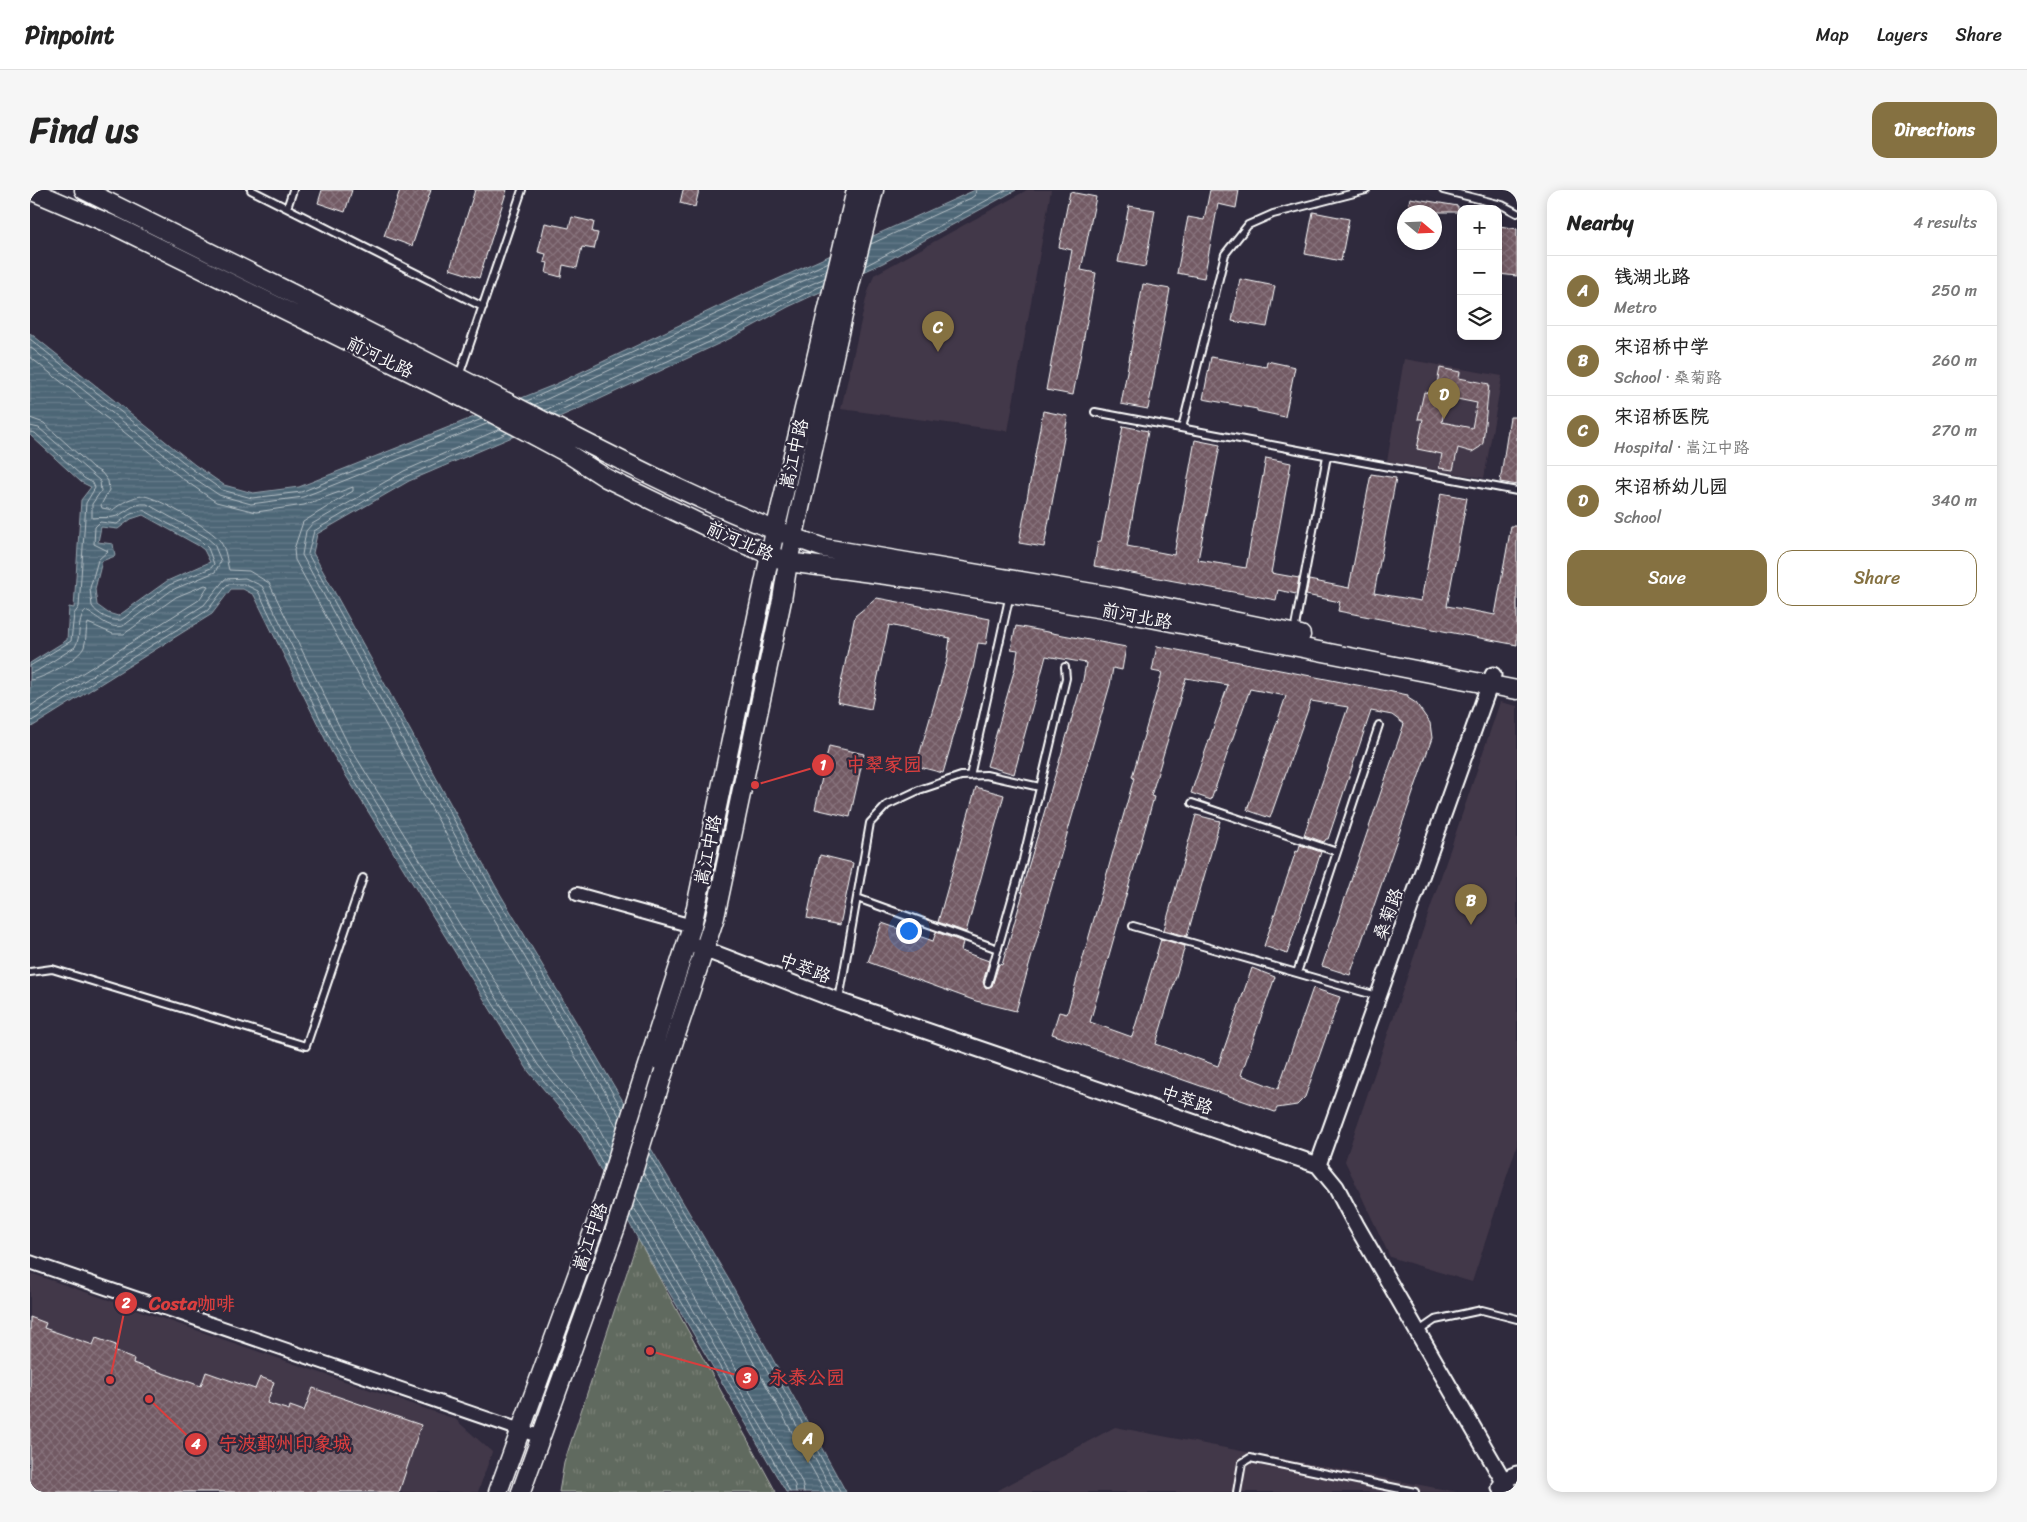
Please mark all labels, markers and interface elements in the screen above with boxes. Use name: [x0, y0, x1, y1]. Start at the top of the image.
text: Pinpoint: [25, 14, 114, 56]
text: Map: [1816, 19, 1849, 51]
text: Layers: [1877, 19, 1928, 51]
text: Share: [1956, 19, 2002, 51]
text: Find us: [30, 99, 138, 161]
button: Directions: [1872, 102, 1997, 158]
text: Nearby: [1567, 204, 1633, 242]
north arrow: [1397, 205, 1442, 250]
map controls: [1457, 205, 1502, 340]
button: +: [1457, 205, 1502, 250]
text: 4 results: [1913, 208, 1977, 237]
button: −: [1457, 250, 1502, 295]
text: 钱湖北路: [1614, 260, 1690, 293]
text: A: [1578, 276, 1588, 305]
text: 250 m: [1931, 276, 1977, 305]
text: Metro: [1614, 293, 1657, 322]
button: layers: [1457, 295, 1502, 340]
pin: C: [922, 311, 954, 352]
street label: 前河北路: [341, 327, 419, 387]
text: 宋诏桥中学: [1614, 330, 1709, 363]
text: B: [1578, 346, 1588, 375]
text: 260 m: [1932, 346, 1977, 375]
text: School · 桑菊路: [1614, 363, 1722, 392]
pin: D: [1428, 378, 1460, 419]
text: 宋诏桥医院: [1614, 400, 1709, 433]
street label: 嵩江中路: [770, 415, 818, 493]
text: C: [1578, 416, 1588, 445]
text: 270 m: [1932, 416, 1977, 445]
text: Hospital · 嵩江中路: [1614, 433, 1749, 462]
text: 宋诏桥幼儿园: [1614, 470, 1728, 503]
text: D: [1578, 486, 1588, 515]
text: 340 m: [1932, 486, 1977, 515]
text: School: [1614, 503, 1661, 532]
street label: 前河北路: [701, 512, 779, 570]
button: Save: [1567, 550, 1767, 606]
button: Share: [1777, 550, 1977, 606]
street label: 前河北路: [1099, 593, 1175, 639]
callout: 中翠家园: [811, 748, 932, 782]
text: 中翠家园: [846, 748, 922, 781]
text: 1: [820, 752, 827, 778]
street label: 嵩江中路: [685, 811, 731, 889]
street label: 桑菊路: [1364, 883, 1412, 945]
pin: B: [1455, 884, 1487, 925]
your location: [896, 918, 922, 944]
street label: 中萃路: [774, 943, 836, 993]
street label: 中萃路: [1156, 1076, 1218, 1124]
street label: 嵩江中路: [563, 1198, 617, 1276]
callout: Costa咖啡: [114, 1286, 245, 1320]
text: Costa咖啡: [148, 1287, 235, 1320]
text: 2: [121, 1290, 131, 1316]
callout: 永泰公园: [734, 1361, 855, 1395]
text: 永泰公园: [769, 1361, 845, 1394]
text: 3: [742, 1365, 752, 1391]
pin: A: [792, 1422, 824, 1463]
callout: 宁波鄞州印象城: [183, 1427, 361, 1461]
text: 宁波鄞州印象城: [218, 1427, 352, 1460]
text: 4: [190, 1431, 201, 1457]

